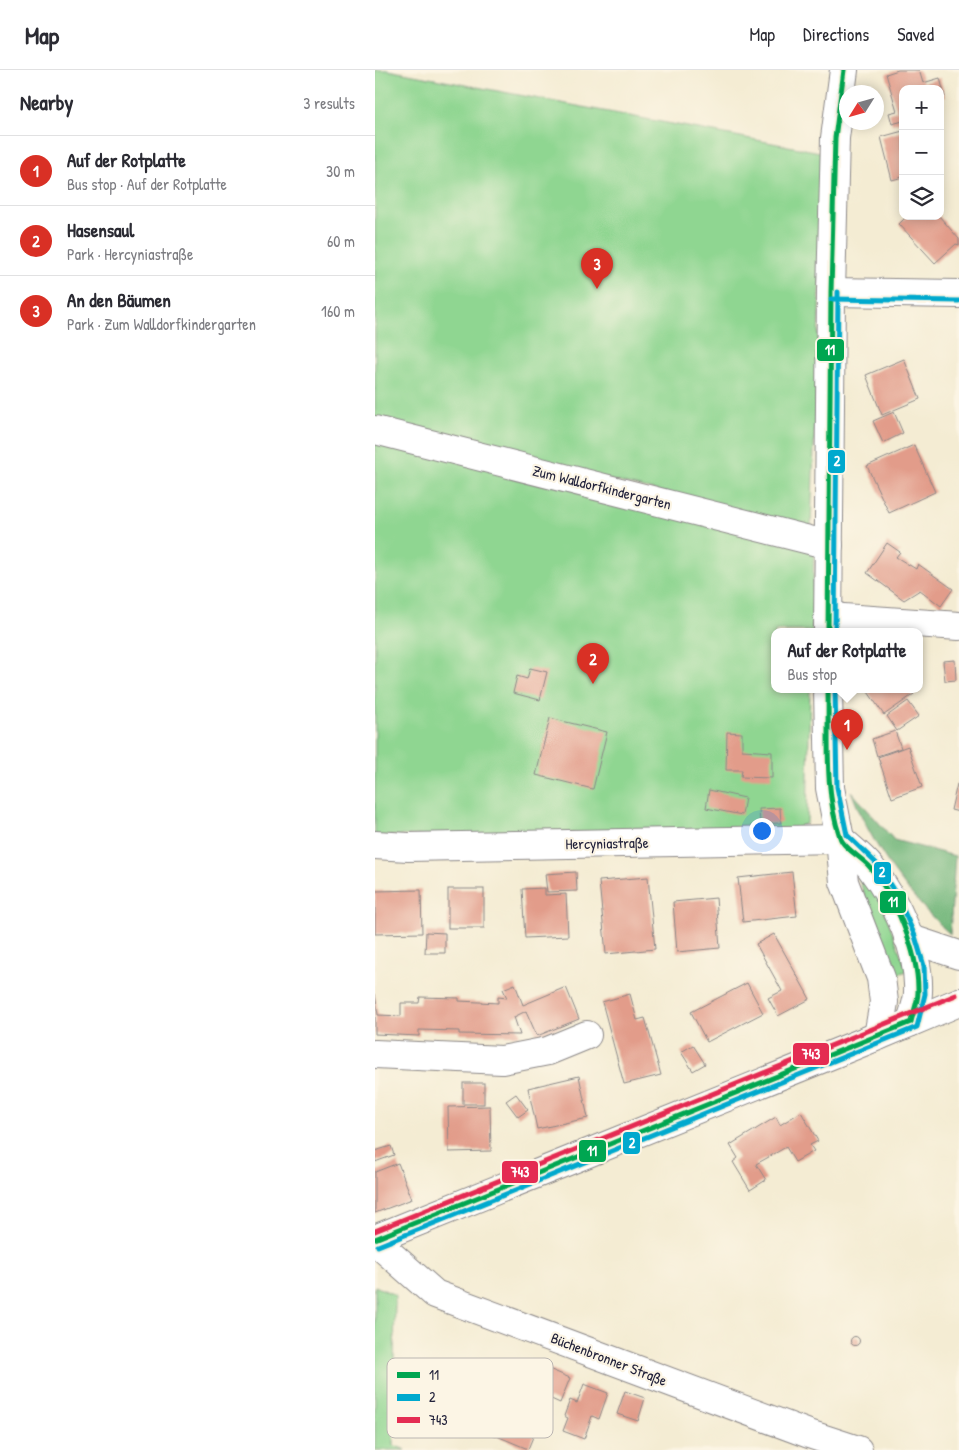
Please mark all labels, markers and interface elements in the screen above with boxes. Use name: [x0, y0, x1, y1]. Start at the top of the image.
text: Map: [25, 19, 59, 51]
text: Map: [750, 22, 775, 47]
text: Directions: [803, 22, 869, 47]
text: Saved: [897, 22, 934, 47]
north arrow: [839, 85, 884, 130]
map controls: [899, 85, 944, 220]
button: +: [899, 85, 944, 130]
text: Nearby: [20, 88, 73, 117]
text: 3 results: [303, 92, 355, 114]
button: −: [899, 130, 944, 175]
text: Auf der Rotplatte: [67, 147, 186, 173]
text: 1: [33, 160, 39, 182]
text: 30 m: [326, 160, 355, 182]
text: Bus stop · Auf der Rotplatte: [67, 173, 227, 195]
button: layers: [899, 175, 944, 220]
text: Hasensaul: [67, 217, 134, 243]
text: 2: [32, 230, 40, 252]
text: 60 m: [327, 230, 355, 252]
text: Park · Hercyniastraße: [67, 243, 193, 265]
pin: 3: [581, 248, 613, 289]
text: An den Bäumen: [67, 287, 171, 313]
text: 3: [32, 300, 40, 322]
text: 160 m: [321, 300, 355, 322]
text: Park · Zum Walldorfkindergarten: [67, 313, 256, 335]
line badge: 11: [816, 338, 845, 362]
text: 11: [825, 340, 835, 359]
line badge: 2: [827, 449, 846, 474]
text: 2: [834, 451, 841, 470]
street label: Zum Walldorfkindergarten: [531, 460, 674, 514]
popup: [771, 628, 923, 693]
text: Auf der Rotplatte: [788, 637, 906, 663]
pin: 2: [577, 643, 609, 684]
text: Bus stop: [788, 663, 837, 685]
pin: 1: [831, 709, 863, 750]
your location: [749, 818, 775, 844]
street label: Hercyniastraße: [565, 832, 649, 854]
line badge: 2: [873, 861, 892, 885]
text: 2: [879, 862, 886, 881]
line badge: 11: [879, 890, 907, 914]
text: 11: [888, 892, 898, 911]
line badge: 743: [792, 1042, 830, 1066]
text: 743: [801, 1044, 821, 1063]
line badge: 2: [622, 1131, 641, 1155]
text: 2: [629, 1133, 636, 1152]
line badge: 11: [578, 1139, 607, 1163]
text: 11: [587, 1141, 597, 1160]
line badge: 743: [501, 1160, 539, 1184]
text: 743: [510, 1162, 530, 1181]
street label: Büchenbronner Straße: [548, 1327, 670, 1391]
legend: [387, 1358, 553, 1438]
text: 11: [429, 1365, 439, 1384]
text: 2: [429, 1387, 436, 1406]
text: 743: [429, 1410, 447, 1429]

